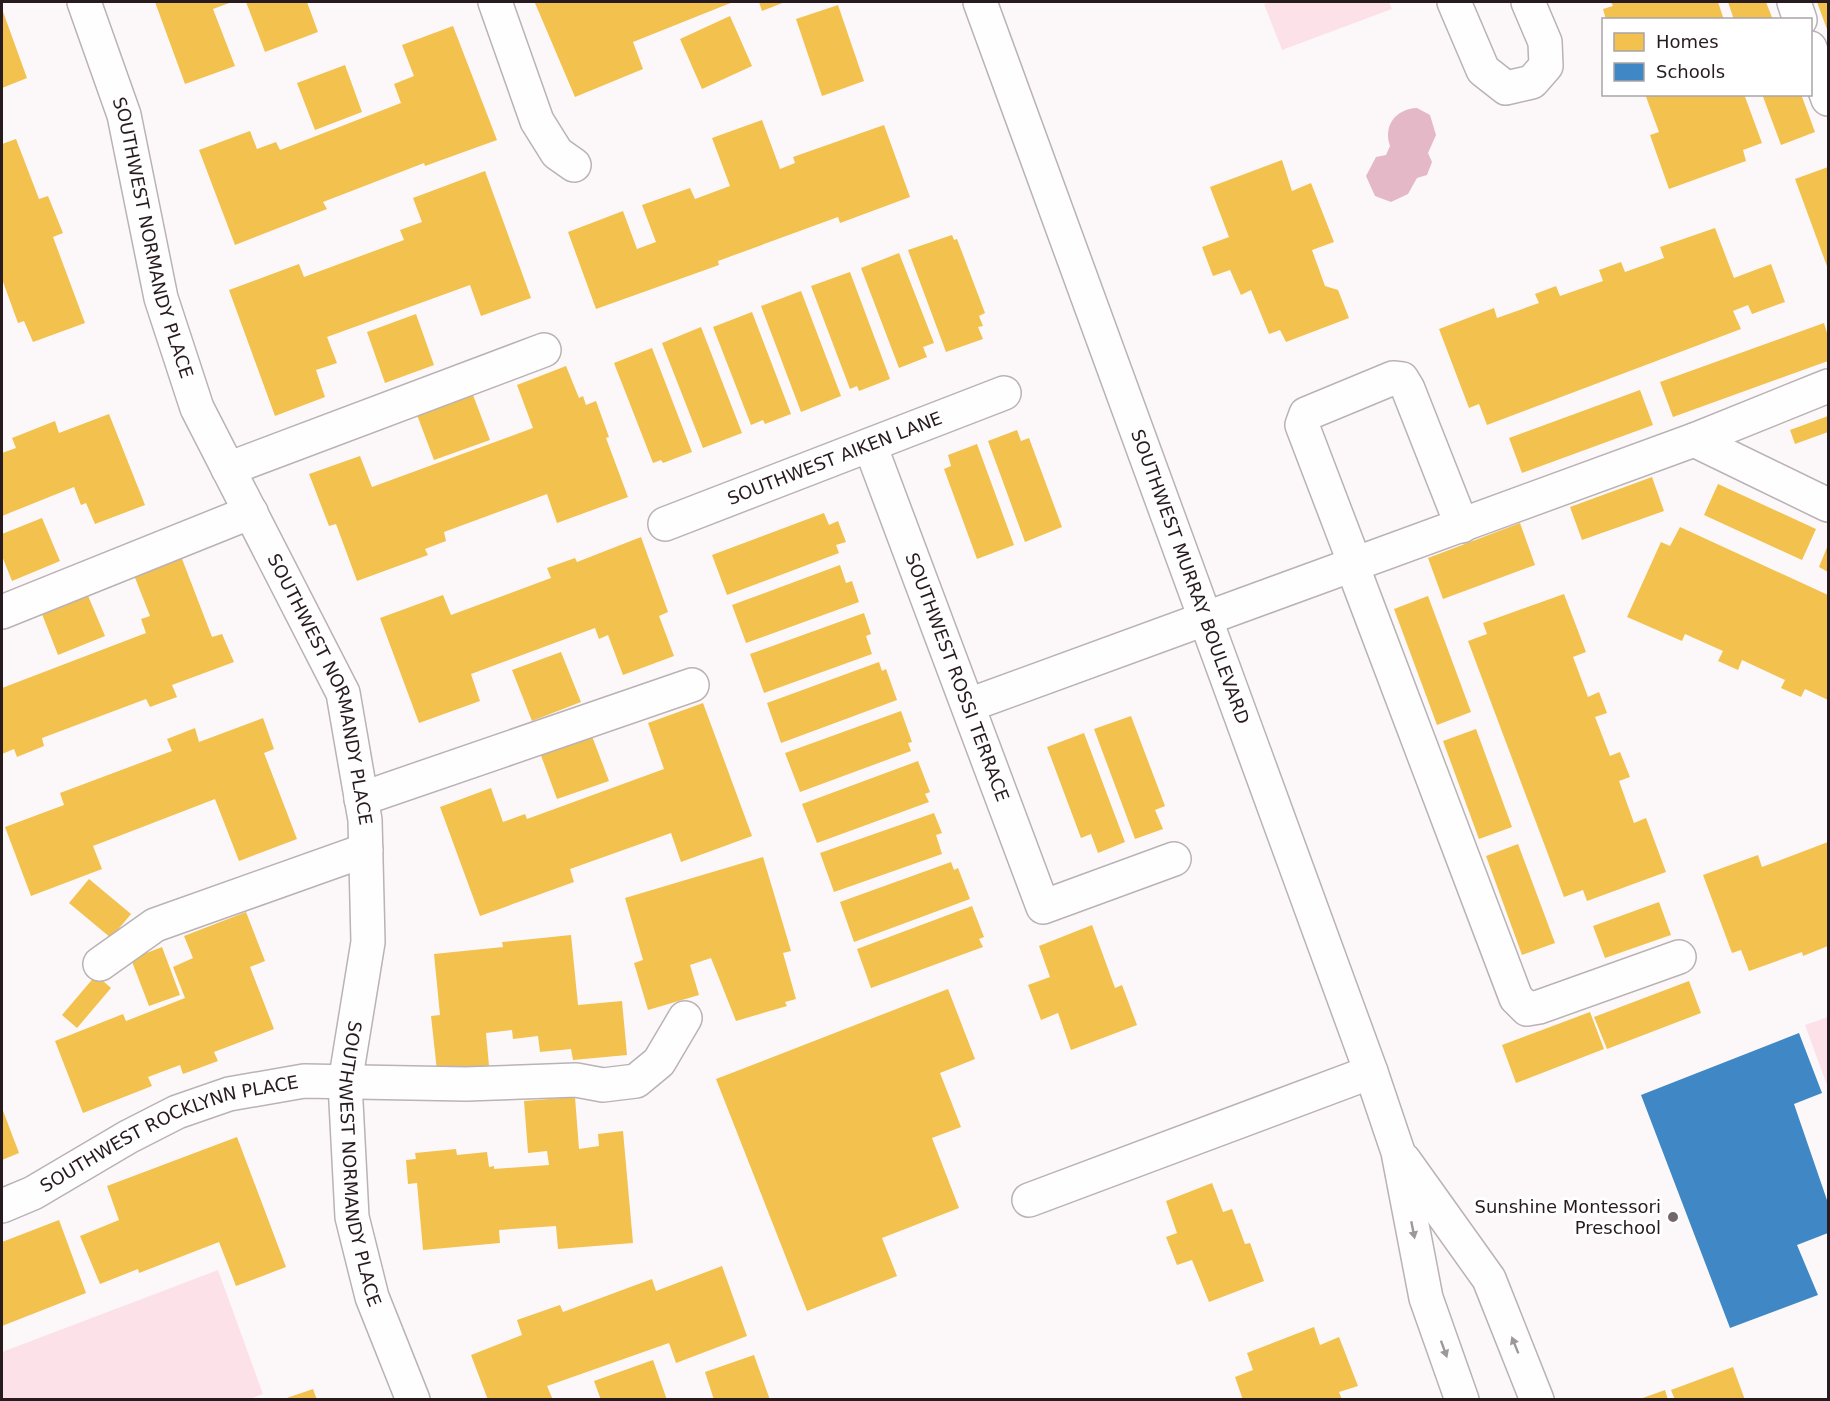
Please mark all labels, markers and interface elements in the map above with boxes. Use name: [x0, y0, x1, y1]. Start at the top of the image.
legend: [1602, 18, 1812, 96]
text: Homes: [1656, 31, 1719, 52]
text: Schools: [1656, 61, 1725, 82]
street label: SOUTHWEST NORMANDY PLACE: [108, 94, 198, 381]
street label: SOUTHWEST AIKEN LANE: [724, 407, 945, 509]
street label: SOUTHWEST MURRAY BOULEVARD: [1127, 426, 1254, 727]
street label: SOUTHWEST NORMANDY PLACE: [263, 550, 377, 827]
street label: SOUTHWEST ROSSI TERRACE: [901, 550, 1014, 804]
street label: SOUTHWEST NORMANDY PLACE: [335, 1019, 386, 1310]
street label: SOUTHWEST ROCKLYNN PLACE: [36, 1071, 300, 1196]
place label: Sunshine Montessori Preschool: [1475, 1196, 1661, 1238]
marker: Sunshine Montessori Preschool: [1666, 1210, 1680, 1224]
one-way arrow: [1409, 1220, 1418, 1239]
one-way arrow: [1510, 1336, 1519, 1354]
one-way arrow: [1440, 1340, 1450, 1358]

